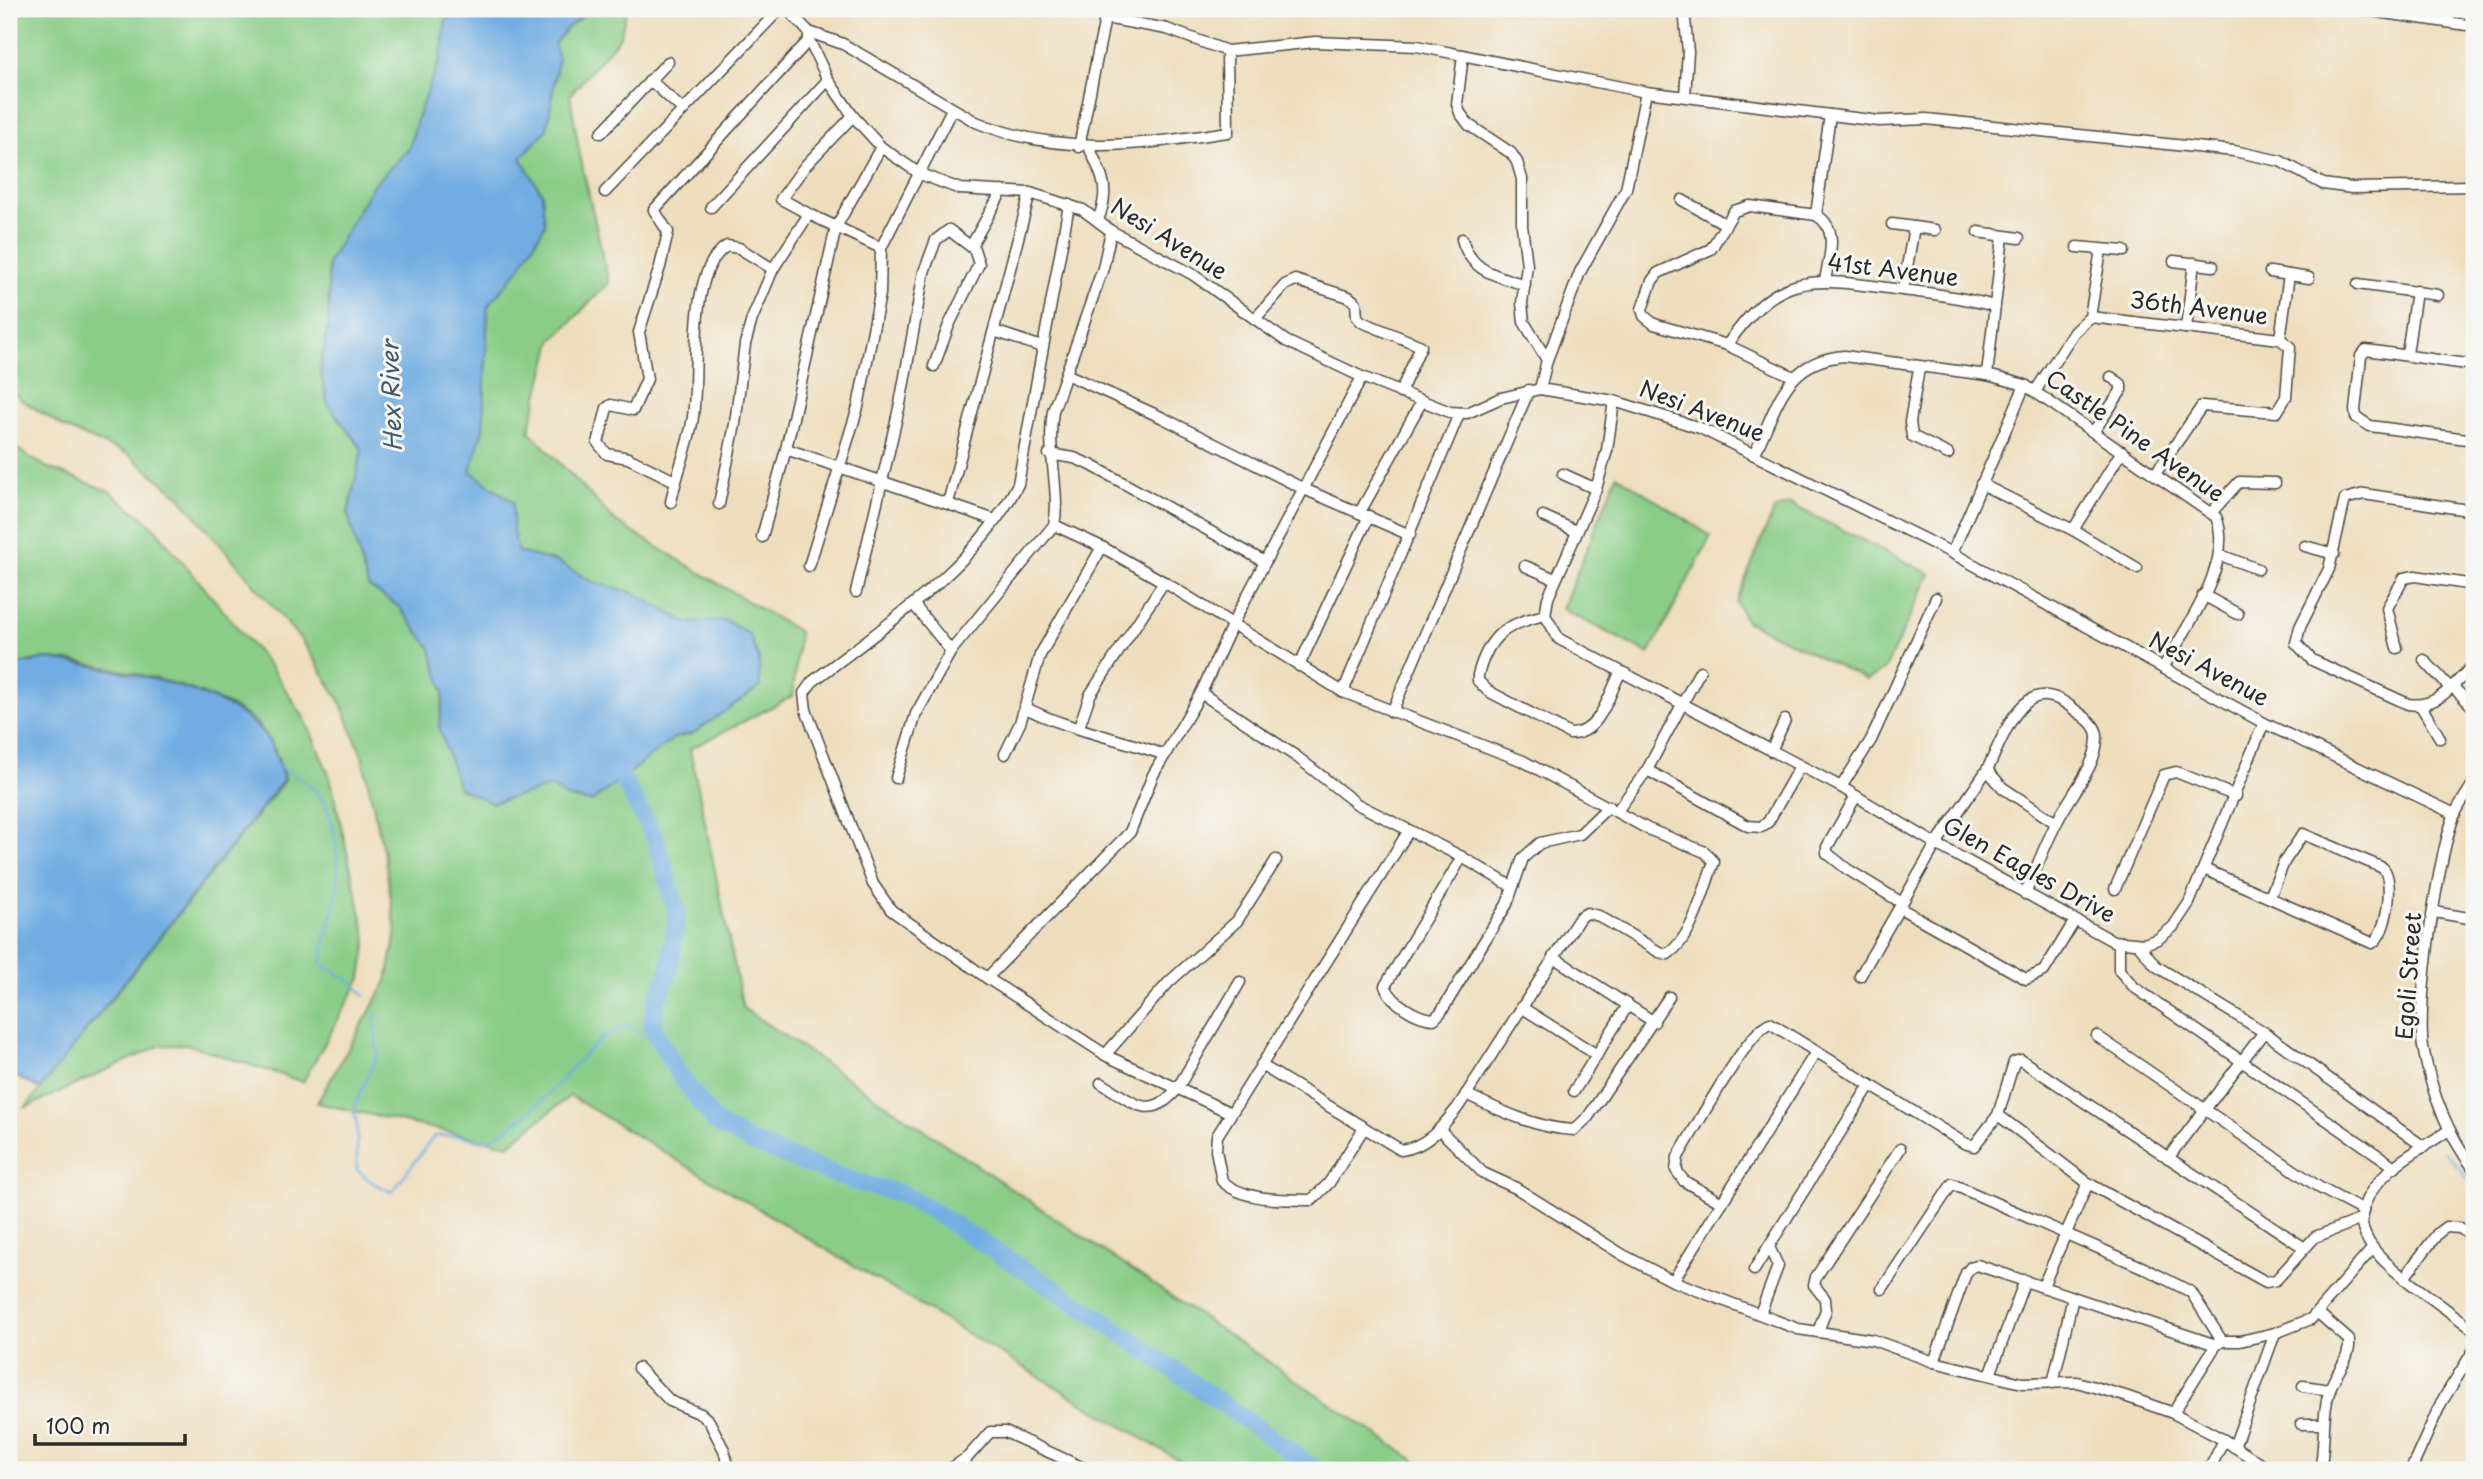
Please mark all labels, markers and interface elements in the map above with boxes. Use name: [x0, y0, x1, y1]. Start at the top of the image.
street label: Nesi Avenue: [1105, 188, 1235, 287]
street label: 41st Avenue: [1826, 243, 1961, 294]
street label: 36th Avenue: [2128, 281, 2270, 332]
water label: Hex River: [370, 337, 410, 452]
street label: Castle Pine Avenue: [2039, 360, 2233, 510]
street label: Nesi Avenue: [1635, 370, 1770, 450]
street label: Nesi Avenue: [2143, 621, 2276, 714]
street label: Glen Eagles Drive: [1937, 807, 2123, 931]
street label: Egoli Street: [2386, 911, 2429, 1041]
scale bar: [35, 1402, 186, 1446]
text: 100 m: [46, 1409, 110, 1441]

